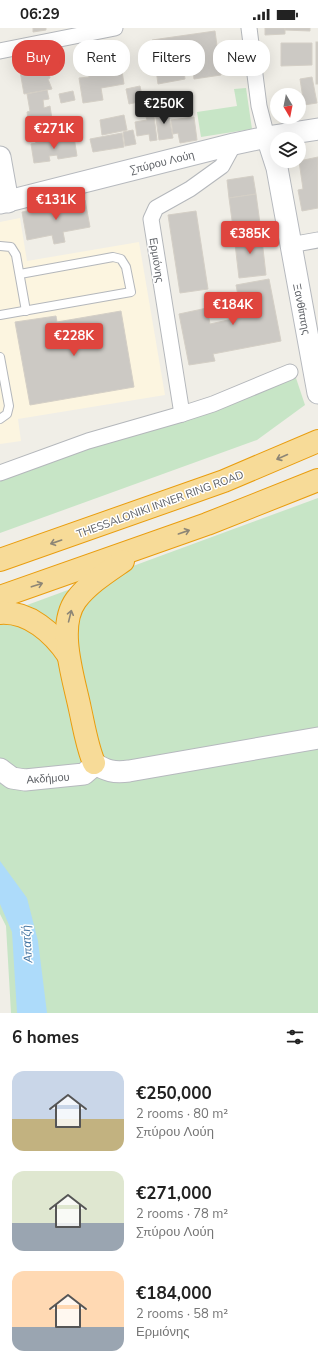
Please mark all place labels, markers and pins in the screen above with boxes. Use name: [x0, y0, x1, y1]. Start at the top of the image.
pin: €250K: [136, 91, 192, 125]
pin: €271K: [26, 116, 82, 150]
pin: €131K: [28, 187, 84, 221]
pin: €385K: [222, 221, 278, 255]
pin: €184K: [205, 292, 261, 326]
pin: €228K: [46, 323, 102, 357]

